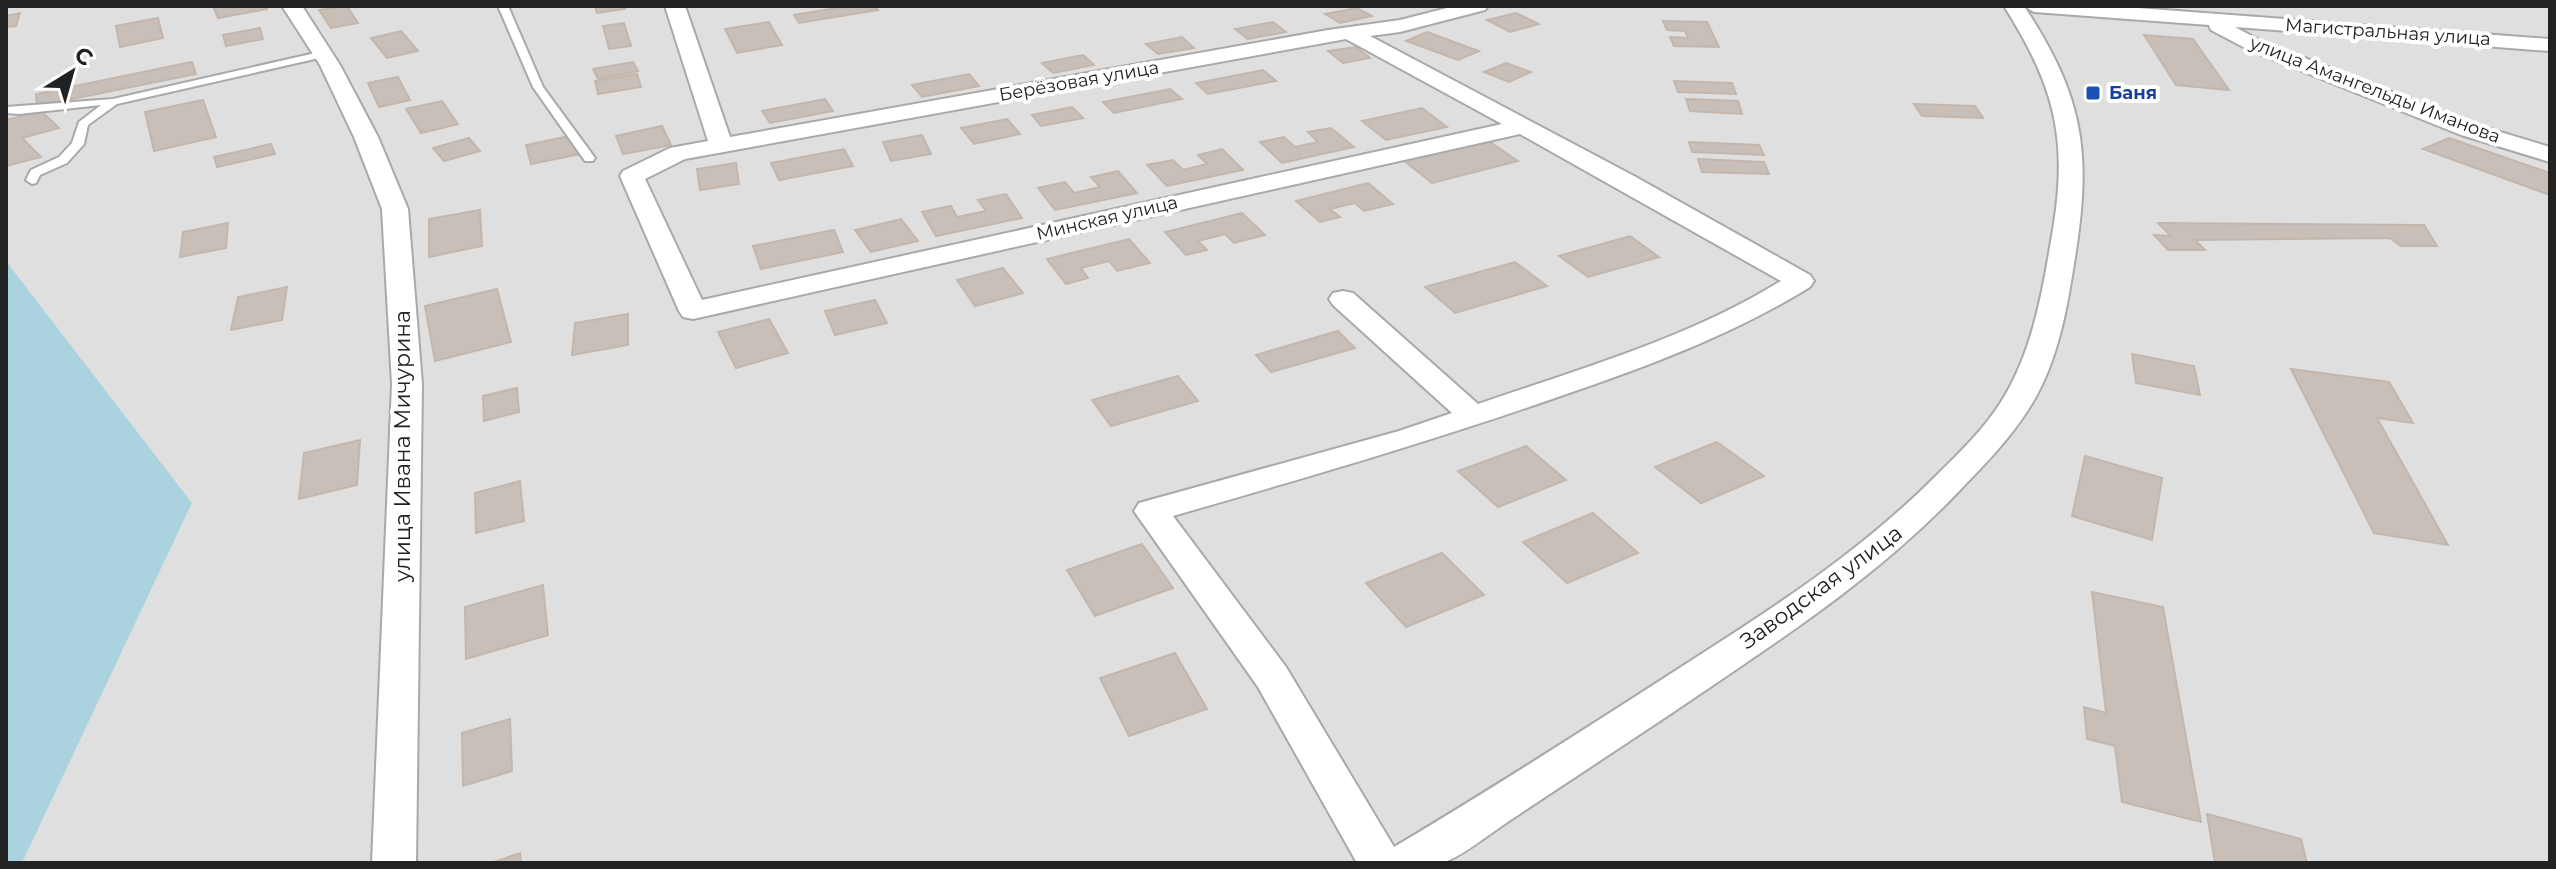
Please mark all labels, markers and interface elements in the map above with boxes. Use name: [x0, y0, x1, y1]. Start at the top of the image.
street label: Магистральная улица: [2284, 14, 2492, 50]
north arrow: [32, 32, 112, 112]
street label: улица Амангельды Иманова: [2246, 32, 2503, 148]
text: С: [69, 41, 98, 72]
street label: Берёзовая улица: [997, 56, 1161, 106]
place label: Баня: [2109, 82, 2157, 104]
marker: Баня: [2084, 84, 2102, 102]
street label: Минская улица: [1034, 191, 1180, 245]
street label: улица Ивана Мичурина: [389, 310, 416, 583]
street label: Заводская улица: [1735, 519, 1907, 655]

